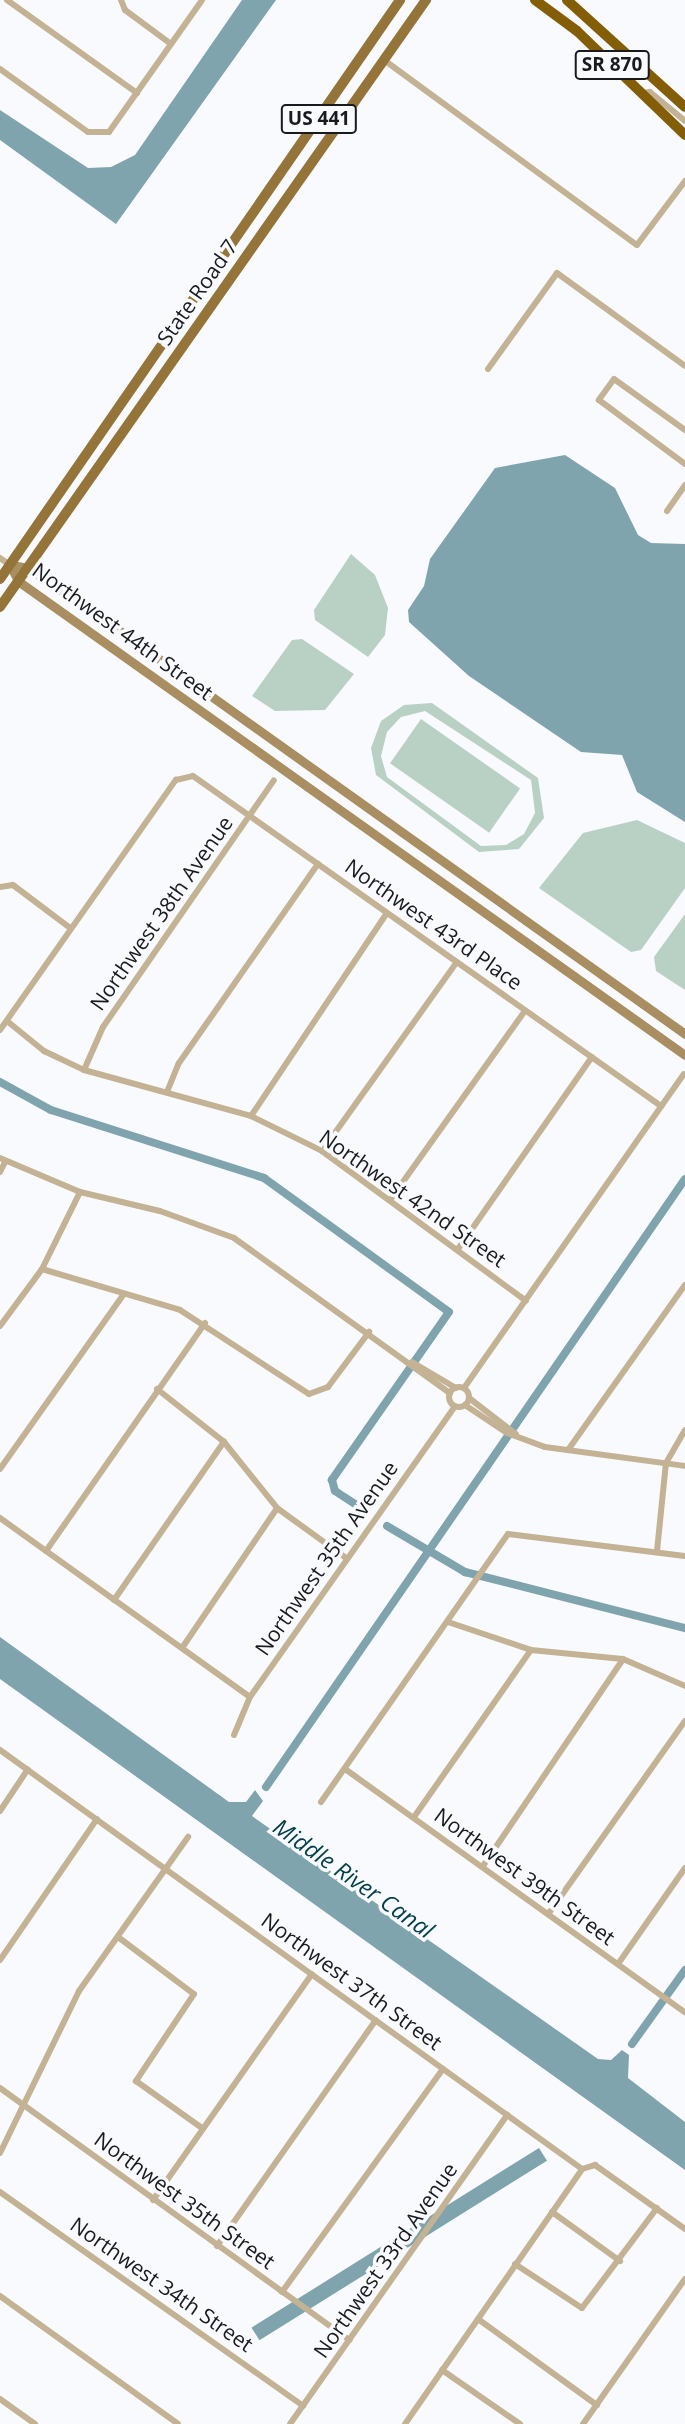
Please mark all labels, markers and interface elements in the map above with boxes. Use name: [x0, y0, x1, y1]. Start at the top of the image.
road number: SR 870: [574, 50, 650, 80]
road number: US 441: [280, 104, 358, 134]
street label: State Road 7: [151, 234, 243, 350]
street label: Northwest 44th Street: [28, 557, 218, 705]
street label: Northwest 38th Avenue: [84, 811, 238, 1015]
street label: Northwest 43rd Place: [340, 853, 528, 995]
street label: Northwest 42nd Street: [315, 1124, 511, 1272]
street label: Northwest 35th Avenue: [249, 1456, 403, 1660]
street label: Northwest 39th Street: [430, 1802, 620, 1950]
water label: Middle River Canal: [268, 1812, 440, 1944]
street label: Northwest 37th Street: [257, 1907, 447, 2055]
street label: Northwest 35th Street: [90, 2126, 280, 2274]
street label: Northwest 33rd Avenue: [308, 2158, 462, 2362]
street label: Northwest 34th Street: [66, 2211, 258, 2357]

